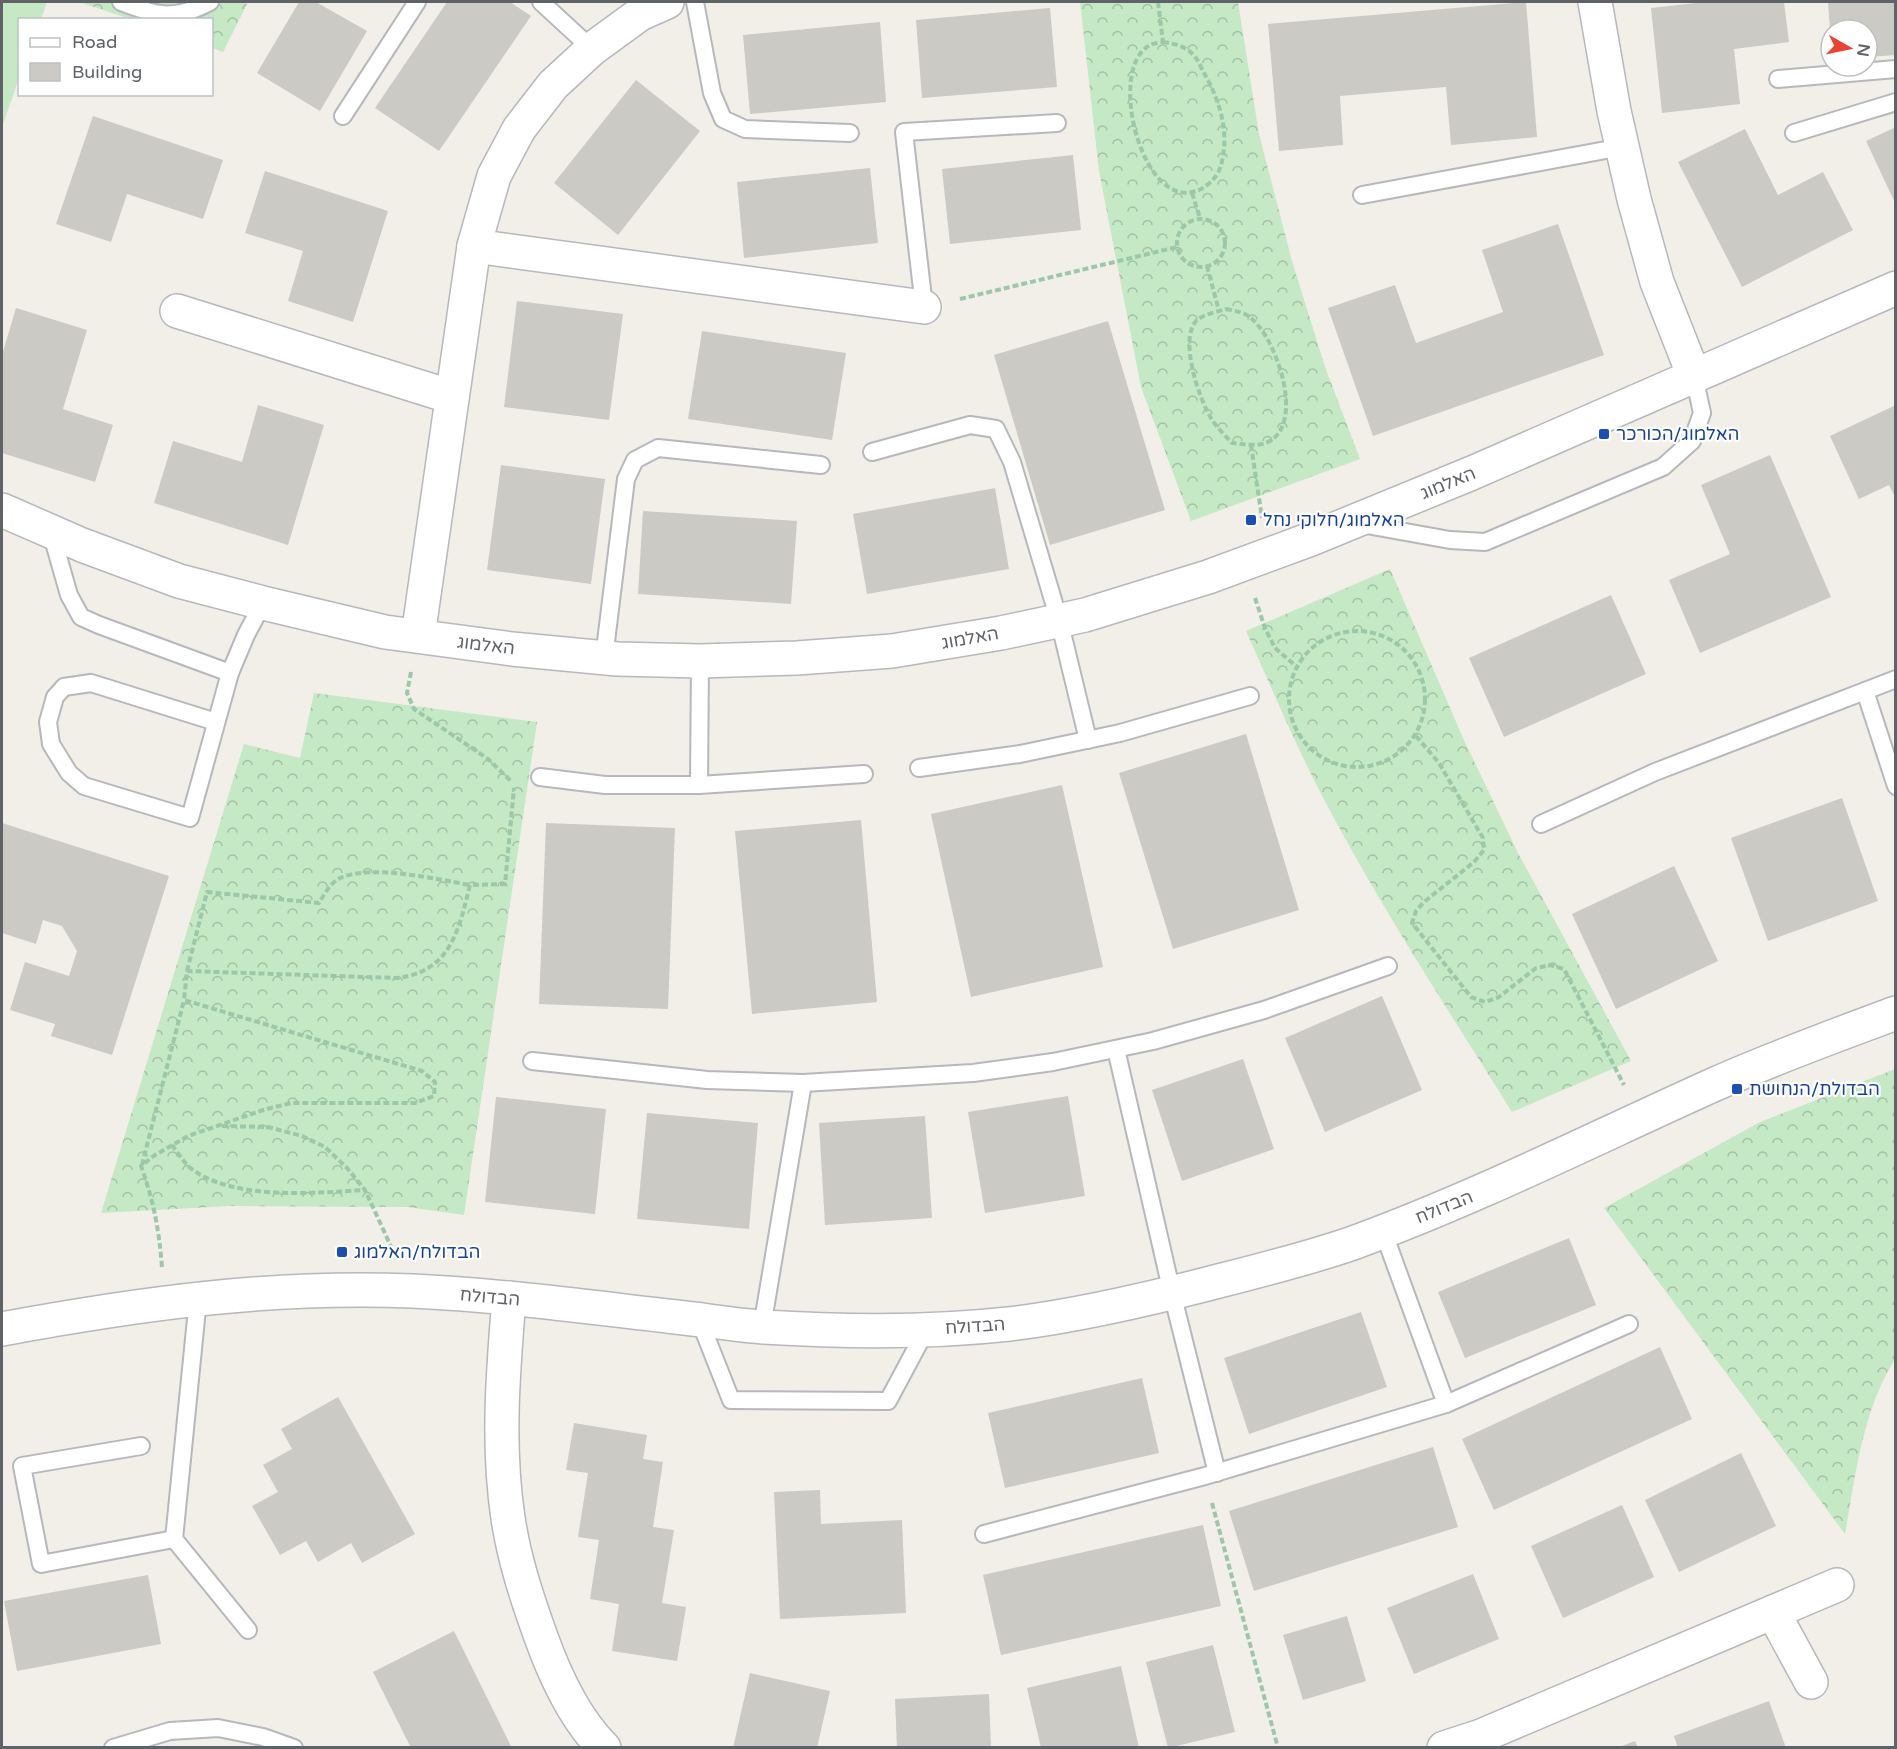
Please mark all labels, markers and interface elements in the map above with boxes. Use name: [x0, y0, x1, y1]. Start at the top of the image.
legend: [18, 18, 213, 96]
north arrow: [1819, 18, 1879, 78]
text: Road: [72, 31, 117, 53]
text: N: [1852, 42, 1874, 58]
text: Building: [72, 61, 142, 83]
place label: האלמוג/הכורכר: [1616, 423, 1739, 445]
marker: האלמוג/הכורכר: [1597, 427, 1611, 441]
street label: האלמוג: [1417, 462, 1479, 504]
place label: האלמוג/חלוקי נחל: [1263, 509, 1405, 531]
marker: האלמוג/חלוקי נחל: [1244, 513, 1258, 527]
street label: האלמוג: [940, 622, 1000, 654]
street label: האלמוג: [456, 631, 516, 659]
place label: הבדולת/הנחושת: [1749, 1078, 1880, 1100]
marker: הבדולת/הנחושת: [1730, 1082, 1744, 1096]
street label: הבדולח: [1412, 1185, 1476, 1229]
place label: הבדולח/האלמוג: [354, 1241, 480, 1263]
marker: הבדולח/האלמוג: [335, 1245, 349, 1259]
street label: הבדולח: [459, 1283, 521, 1311]
street label: הבדולח: [944, 1313, 1006, 1339]

